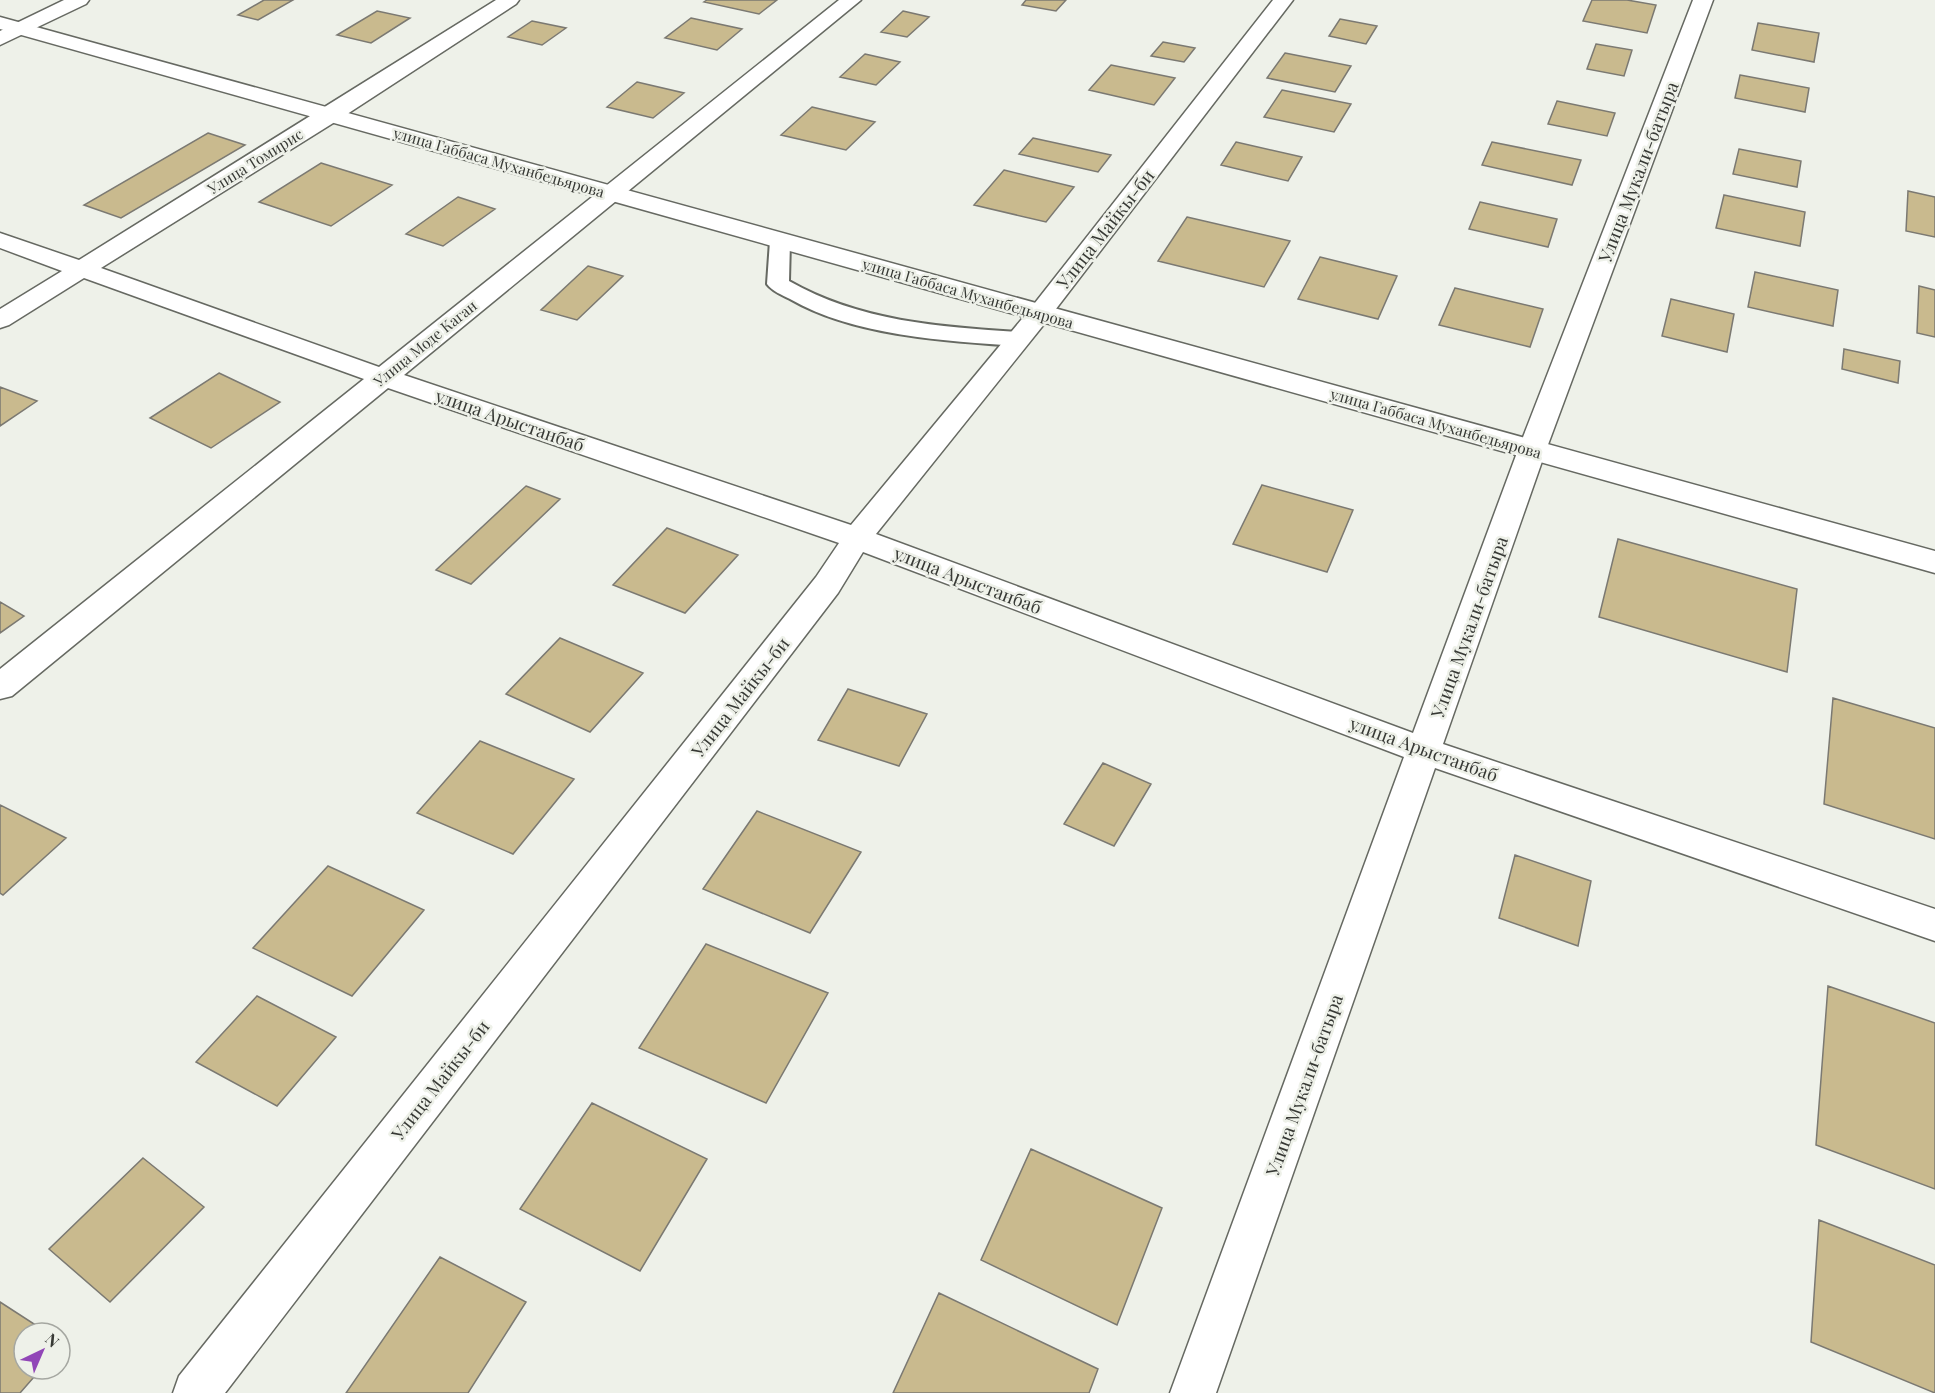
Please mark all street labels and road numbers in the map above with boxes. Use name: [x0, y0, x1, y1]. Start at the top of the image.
street label: Улица Мукали-батыра: [1592, 78, 1684, 267]
street label: улица Габбаса Муханбедьярова: [390, 122, 607, 202]
street label: Улица Томирис: [203, 124, 306, 199]
street label: Улица Майкы-би: [1050, 164, 1159, 295]
street label: улица Габбаса Муханбедьярова: [859, 253, 1076, 333]
street label: Улица Моде Каган: [369, 295, 481, 391]
street label: улица Арыстанбаб: [431, 383, 588, 457]
street label: улица Габбаса Муханбедьярова: [1327, 383, 1544, 463]
street label: Улица Мукали-батыра: [1425, 533, 1513, 722]
street label: улица Арыстанбаб: [890, 540, 1045, 619]
street label: Улица Майкы-би: [685, 632, 794, 763]
street label: улица Арыстанбаб: [1346, 711, 1501, 787]
street label: Улица Мукали-батыра: [1260, 991, 1348, 1180]
street label: Улица Майкы-би: [385, 1015, 494, 1146]

